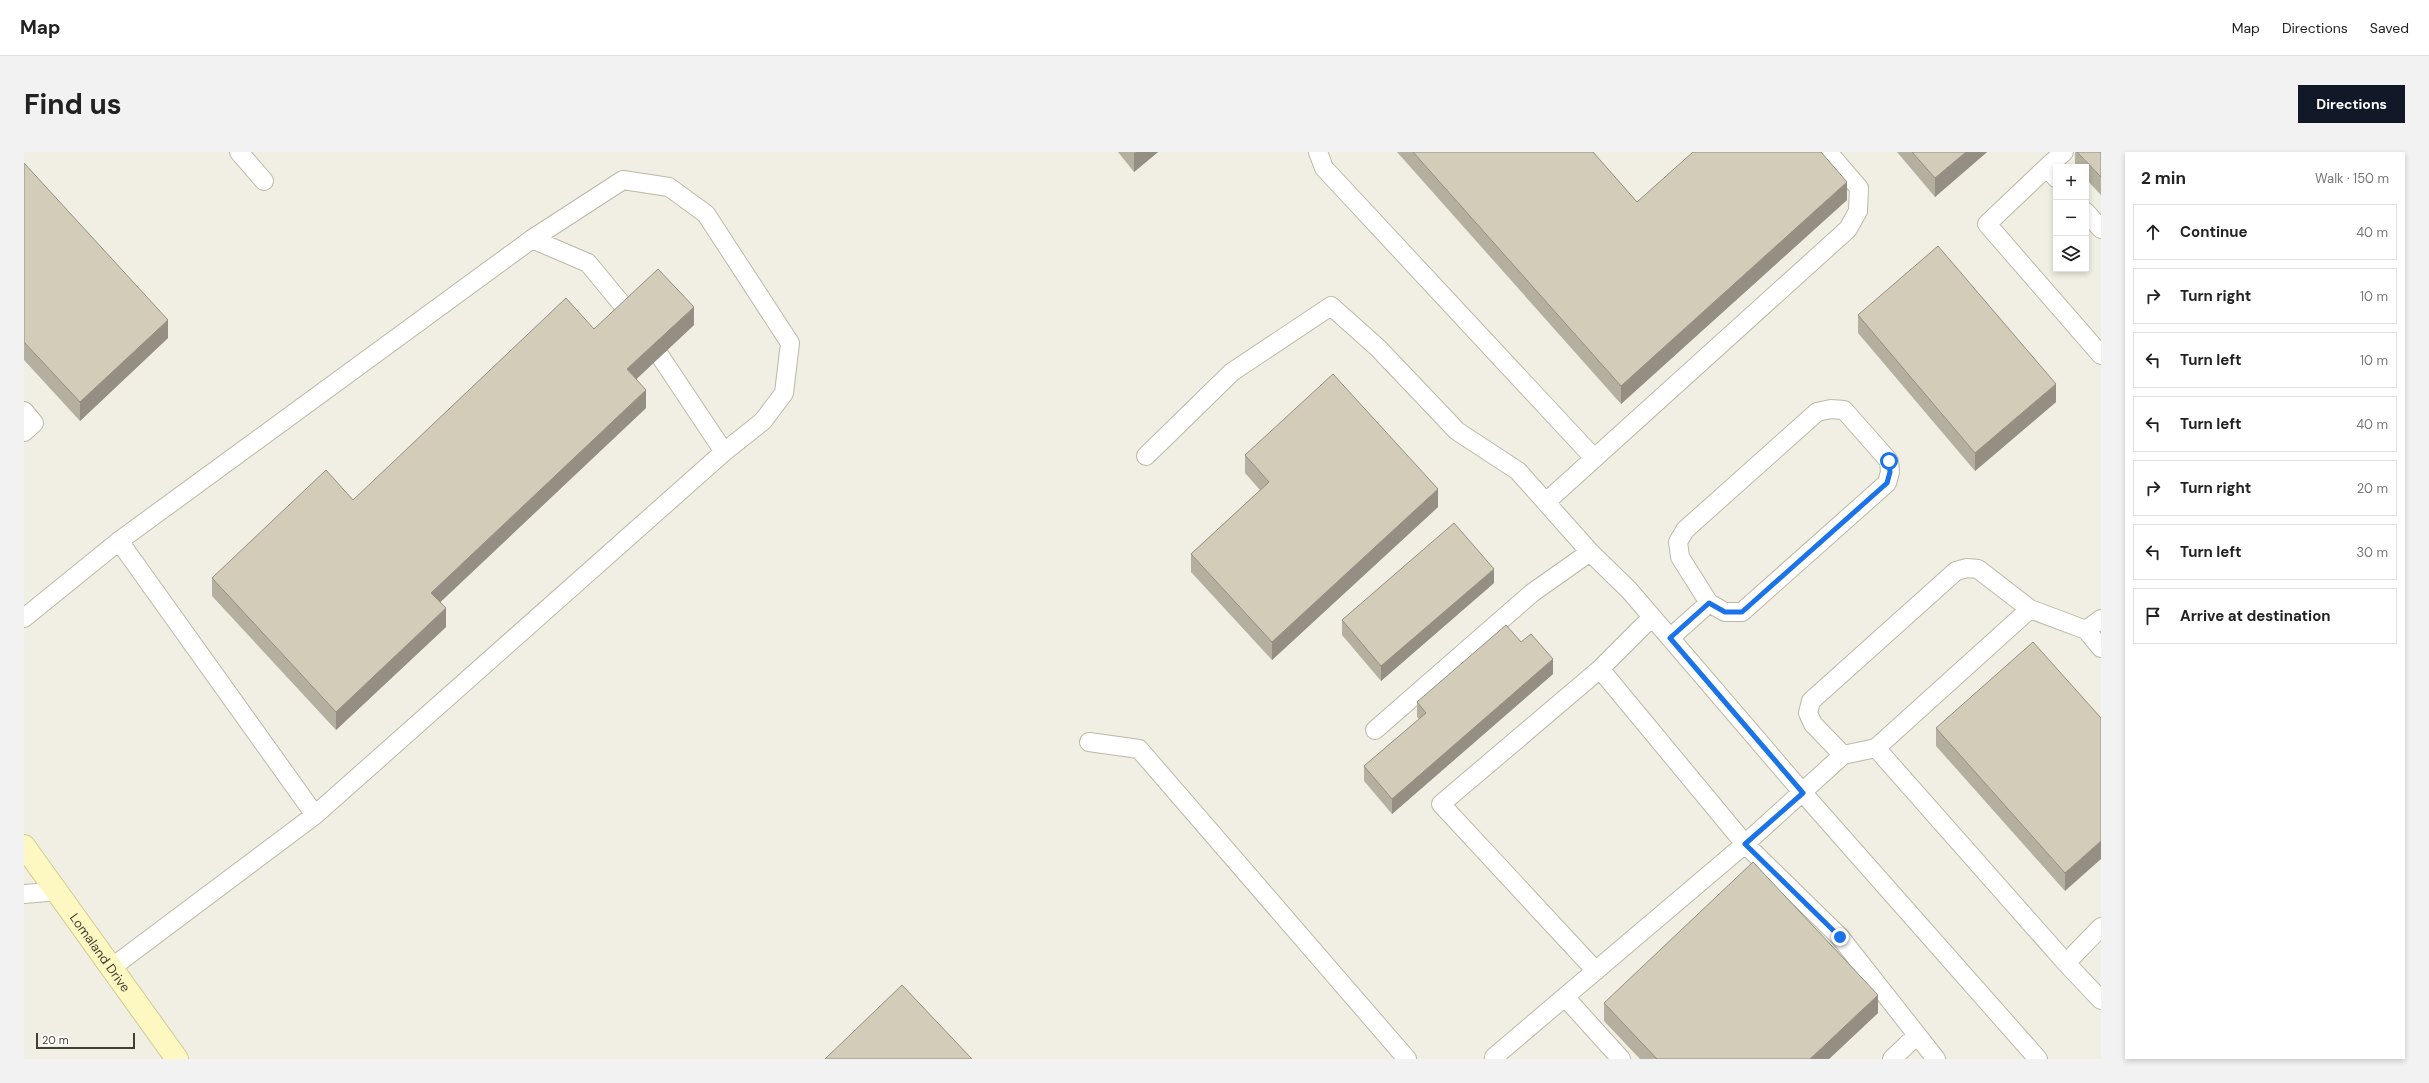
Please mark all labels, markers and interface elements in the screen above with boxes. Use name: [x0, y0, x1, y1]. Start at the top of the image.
text: Map: [20, 15, 60, 40]
text: Map: [2232, 19, 2260, 37]
text: Directions: [2282, 19, 2348, 37]
text: Saved: [2370, 19, 2409, 37]
button: Directions: [2298, 85, 2405, 123]
text: Find us: [24, 86, 122, 123]
map controls: [2053, 164, 2089, 272]
button: +: [2053, 164, 2089, 200]
text: 2 min: [2141, 167, 2186, 189]
text: Walk · 150 m: [2315, 170, 2389, 187]
button: −: [2053, 200, 2089, 236]
icon: ahead: [2142, 221, 2164, 243]
text: Continue: [2180, 222, 2248, 242]
text: 40 m: [2356, 224, 2388, 241]
button: layers: [2053, 236, 2089, 272]
icon: right: [2142, 285, 2164, 307]
text: Turn right: [2180, 286, 2251, 306]
text: 10 m: [2360, 288, 2388, 305]
icon: left: [2142, 349, 2164, 371]
text: Turn left: [2180, 350, 2241, 370]
text: 10 m: [2360, 352, 2388, 369]
icon: left: [2142, 413, 2164, 435]
text: Turn left: [2180, 414, 2241, 434]
text: 40 m: [2356, 416, 2388, 433]
route start: [1880, 452, 1898, 470]
icon: right: [2142, 477, 2164, 499]
text: Turn right: [2180, 478, 2251, 498]
text: 20 m: [2357, 480, 2388, 497]
icon: left: [2142, 541, 2164, 563]
text: Turn left: [2180, 542, 2241, 562]
text: 30 m: [2356, 544, 2388, 561]
icon: arrive: [2142, 605, 2164, 627]
text: Arrive at destination: [2180, 606, 2331, 626]
street label: Lomaland Drive: [66, 910, 134, 995]
route end: [1831, 928, 1849, 946]
scale bar: [36, 1031, 135, 1050]
text: 20 m: [42, 1033, 68, 1047]

